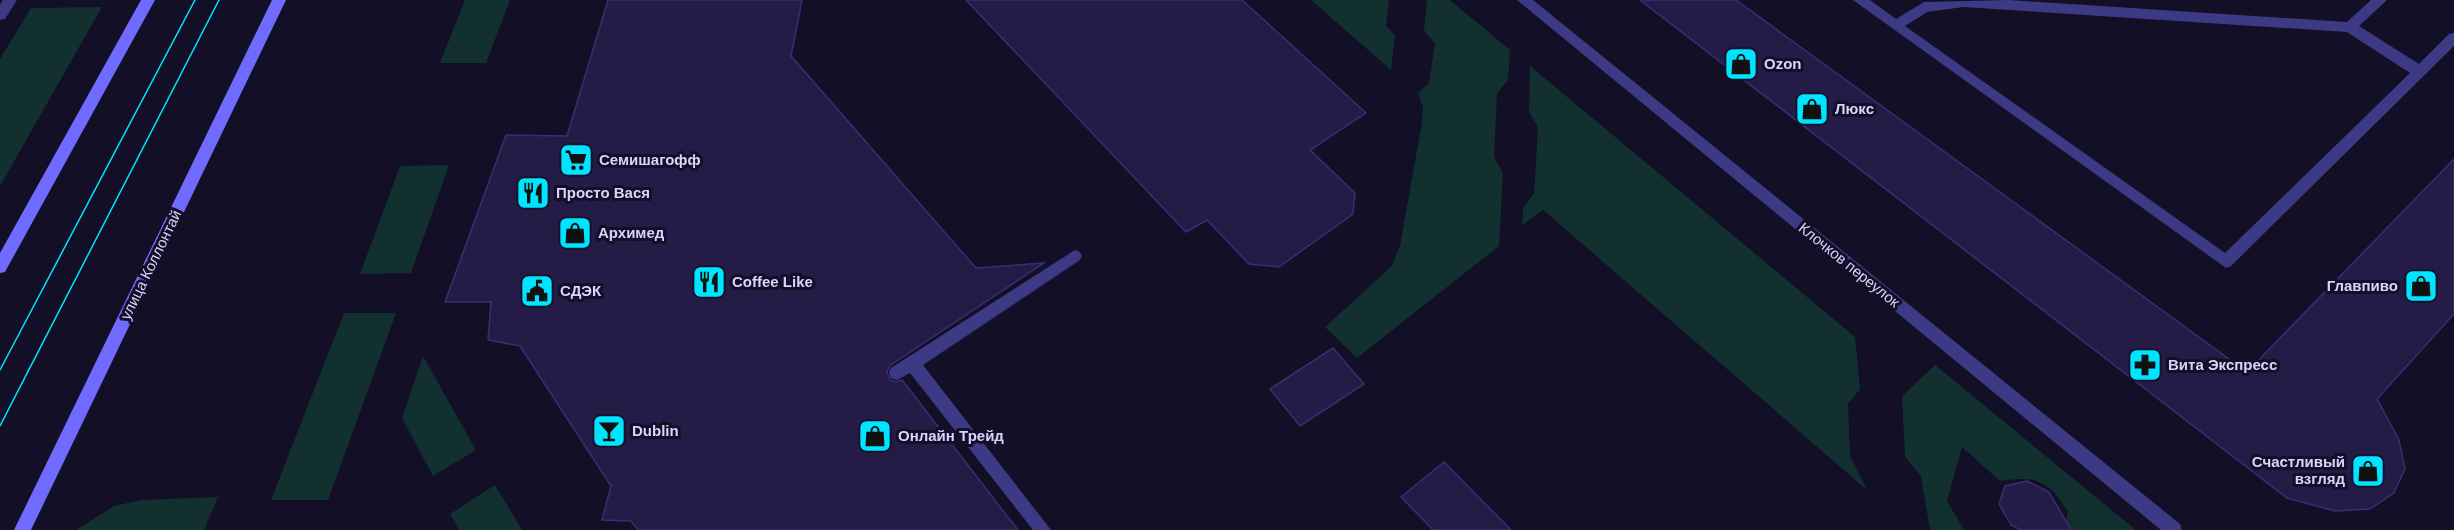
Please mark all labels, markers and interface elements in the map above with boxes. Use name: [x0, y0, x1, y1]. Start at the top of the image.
shop icon: Ozon: [1723, 46, 1759, 82]
place label: Ozon: [1764, 55, 1802, 72]
shop icon: Люкс: [1794, 91, 1830, 127]
place label: Люкс: [1835, 100, 1874, 117]
supermarket icon: Семишагофф: [558, 142, 594, 178]
place label: Семишагофф: [599, 151, 701, 168]
restaurant icon: Просто Вася: [515, 175, 551, 211]
place label: Просто Вася: [556, 184, 650, 201]
street label: улица Коллонтай: [117, 207, 184, 322]
shop icon: Архимед: [557, 215, 593, 251]
street label: Клочков переулок: [1796, 219, 1903, 311]
place label: Архимед: [598, 224, 665, 241]
restaurant icon: Coffee Like: [691, 264, 727, 300]
shop icon: Главпиво: [2403, 268, 2439, 304]
public building icon: СДЭК: [519, 273, 555, 309]
place label: Coffee Like: [732, 273, 813, 290]
place label: Главпиво: [2327, 277, 2398, 294]
place label: СДЭК: [560, 282, 602, 299]
pharmacy icon: Вита Экспресс: [2127, 347, 2163, 383]
place label: Вита Экспресс: [2168, 356, 2277, 373]
bar icon: Dublin: [591, 413, 627, 449]
shop icon: Онлайн Трейд: [857, 418, 893, 454]
place label: Dublin: [632, 422, 679, 439]
place label: Онлайн Трейд: [898, 427, 1004, 444]
place label: Счастливый взгляд: [2252, 453, 2345, 487]
shop icon: Счастливый взгляд: [2350, 453, 2386, 489]

